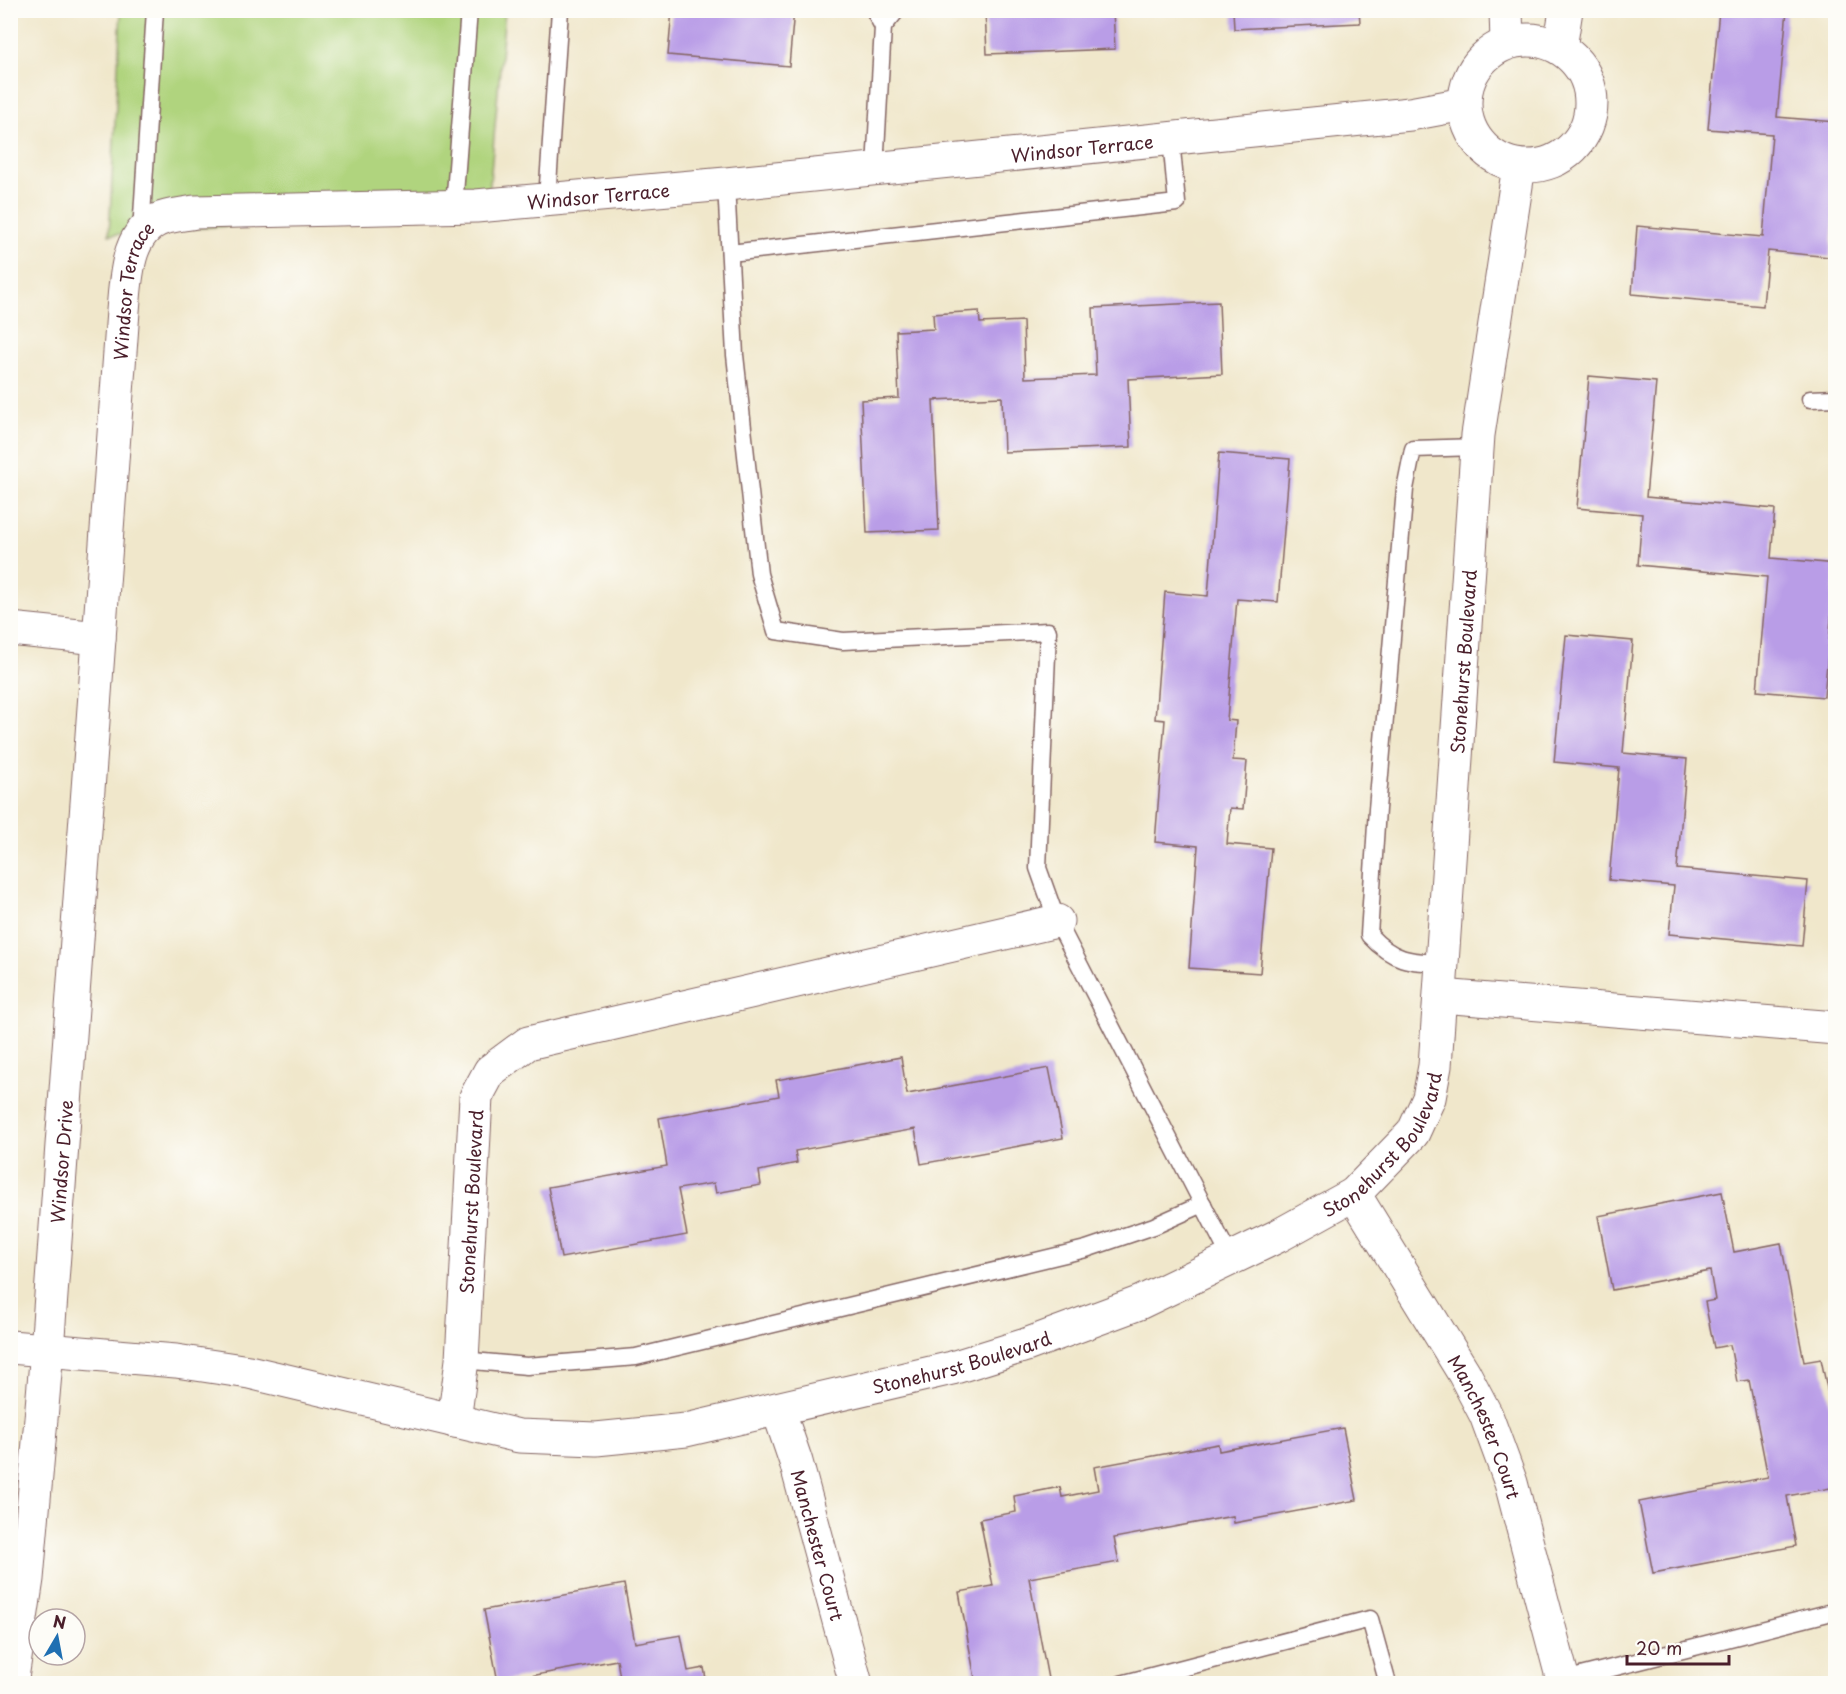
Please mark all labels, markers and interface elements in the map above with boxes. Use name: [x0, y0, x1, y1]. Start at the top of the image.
street label: Windsor Terrace: [1009, 127, 1155, 168]
street label: Windsor Terrace: [526, 176, 671, 215]
street label: Windsor Terrace: [106, 214, 159, 361]
street label: Stonehurst Boulevard: [1443, 569, 1482, 755]
street label: Stonehurst Boulevard: [1317, 1070, 1447, 1223]
street label: Windsor Drive: [43, 1099, 79, 1224]
street label: Stonehurst Boulevard: [452, 1109, 489, 1295]
street label: Stonehurst Boulevard: [869, 1324, 1054, 1400]
street label: Manchester Court: [1442, 1349, 1528, 1502]
street label: Manchester Court: [785, 1466, 852, 1624]
north arrow: [27, 1607, 87, 1667]
text: N: [51, 1608, 68, 1634]
scale bar: [1627, 1628, 1729, 1666]
text: 20 m: [1636, 1634, 1682, 1661]

